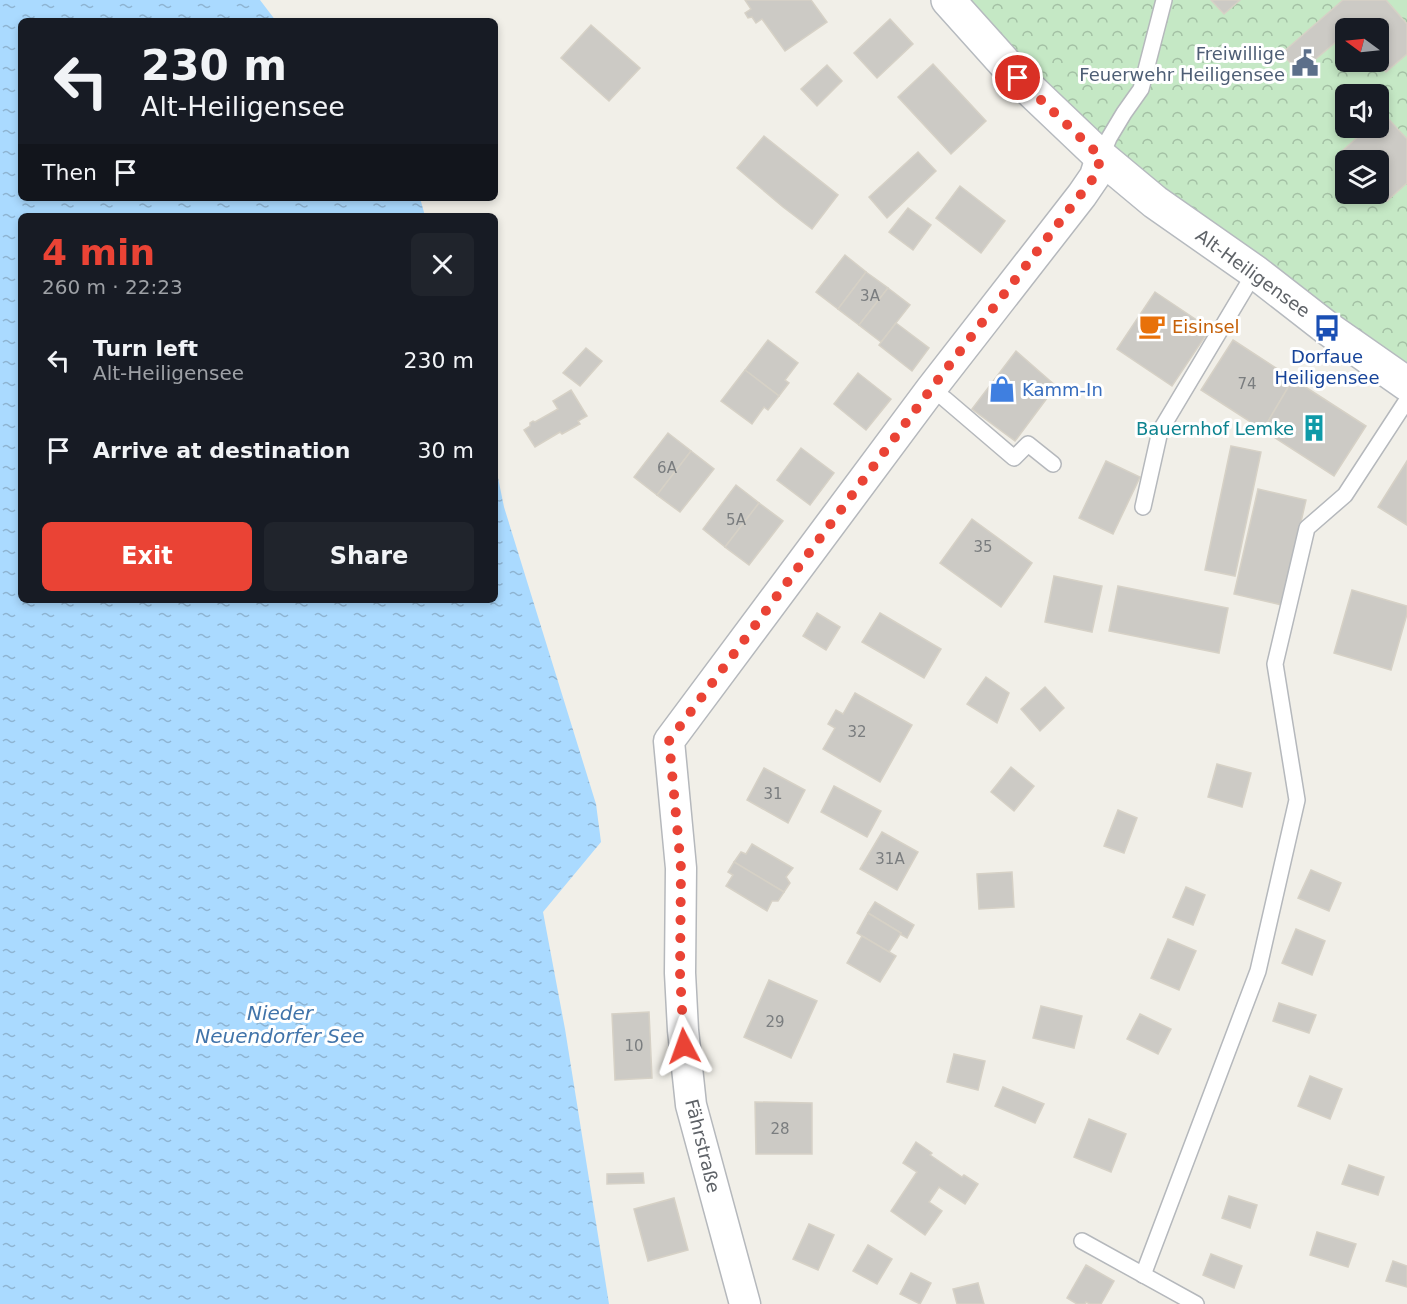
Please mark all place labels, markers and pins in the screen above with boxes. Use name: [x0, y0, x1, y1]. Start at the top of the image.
place label: Freiwillige Feuerwehr Heiligensee: [1079, 43, 1285, 85]
public building icon: Freiwillige Feuerwehr Heiligensee: [1290, 48, 1320, 78]
pin: [992, 52, 1043, 103]
cafe icon: Eisinsel: [1137, 311, 1167, 341]
bus stop icon: Dorfaue Heiligensee: [1312, 313, 1342, 343]
place label: Eisinsel: [1172, 316, 1240, 337]
place label: Dorfaue Heiligensee: [1274, 346, 1380, 388]
shop icon: Kamm-In: [987, 374, 1017, 404]
place label: Kamm-In: [1022, 379, 1103, 400]
building icon: Bauernhof Lemke: [1299, 413, 1329, 443]
place label: Bauernhof Lemke: [1136, 418, 1294, 439]

